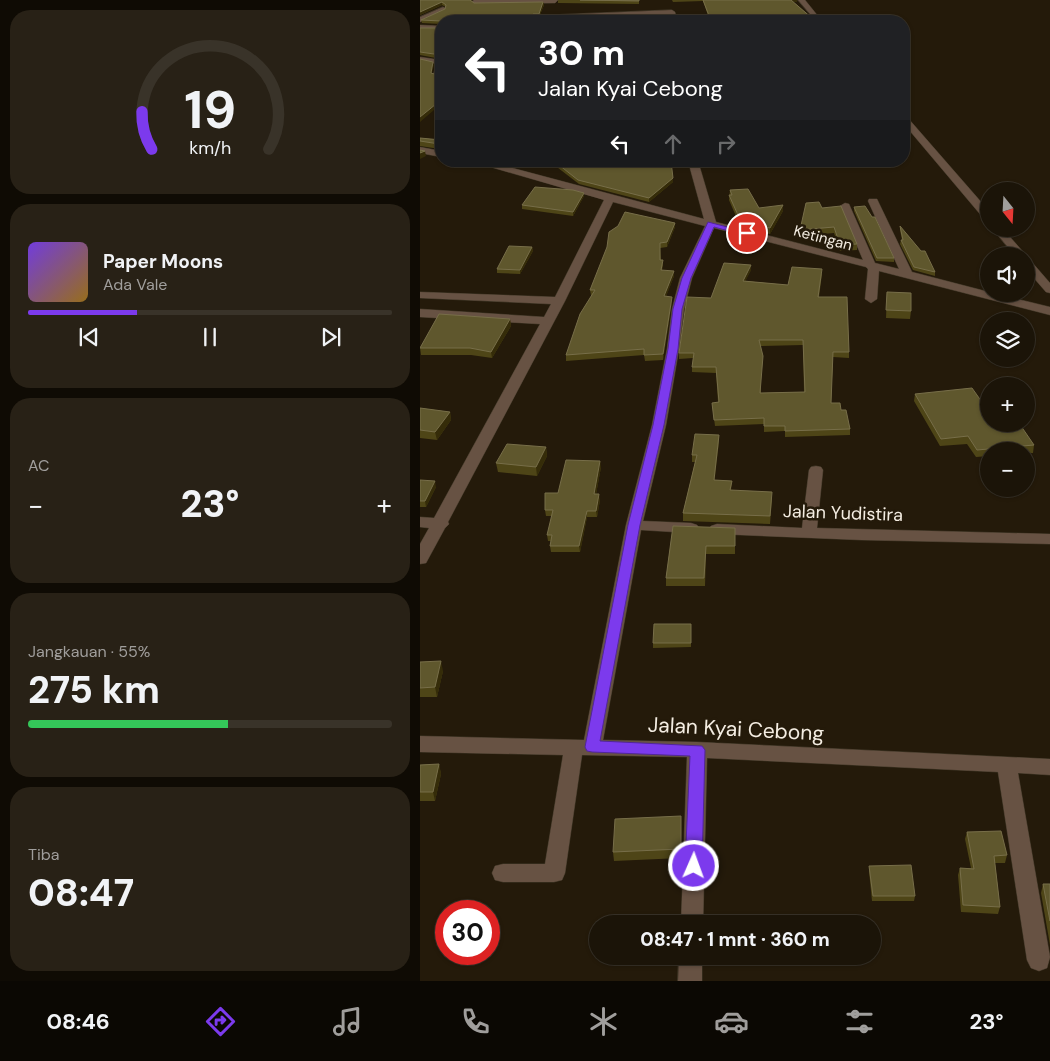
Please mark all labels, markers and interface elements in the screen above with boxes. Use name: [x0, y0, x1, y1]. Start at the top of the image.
text: 30 m: [538, 30, 625, 76]
icon: left: [455, 35, 520, 100]
text: Jalan Kyai Cebong: [538, 74, 723, 103]
text: 19: [184, 76, 236, 144]
icon: left: [606, 130, 634, 158]
icon: ahead: [659, 130, 687, 158]
icon: right: [712, 130, 740, 158]
text: km/h: [189, 136, 231, 160]
north arrow: [980, 182, 1035, 238]
map controls: [980, 182, 1035, 497]
pin: [726, 212, 768, 254]
icon: arrive: [733, 219, 761, 247]
street label: Ketingan: [792, 221, 854, 255]
button: sound: [980, 247, 1035, 302]
text: Paper Moons: [103, 249, 223, 274]
text: Ada Vale: [103, 274, 167, 295]
button: layers: [980, 312, 1035, 367]
icon: previous: [75, 323, 103, 351]
icon: pause: [196, 323, 224, 351]
icon: next: [317, 323, 345, 351]
button: +: [980, 377, 1035, 432]
button: −: [980, 442, 1035, 497]
text: AC: [28, 455, 49, 476]
text: 23°: [181, 479, 239, 529]
text: −: [28, 487, 43, 524]
text: +: [377, 487, 392, 524]
street label: Jalan Yudistira: [783, 499, 903, 527]
text: Jangkauan · 55%: [28, 641, 150, 662]
text: 275 km: [28, 665, 160, 715]
street label: Jalan Kyai Cebong: [647, 710, 825, 748]
position arrow: [667, 839, 719, 891]
text: Tiba: [28, 844, 60, 865]
text: 08:47: [28, 868, 134, 918]
speed limit sign: 30: [435, 900, 500, 965]
text: 08:47 · 1 mnt · 360 m: [640, 927, 830, 952]
icon: directions: [203, 1004, 238, 1039]
icon: music: [330, 1004, 365, 1039]
icon: phone: [458, 1004, 493, 1039]
icon: climate: [586, 1004, 621, 1039]
icon: car: [714, 1004, 749, 1039]
icon: filters: [842, 1004, 877, 1039]
text: 08:46: [46, 1007, 110, 1036]
text: 23°: [970, 1007, 1004, 1036]

